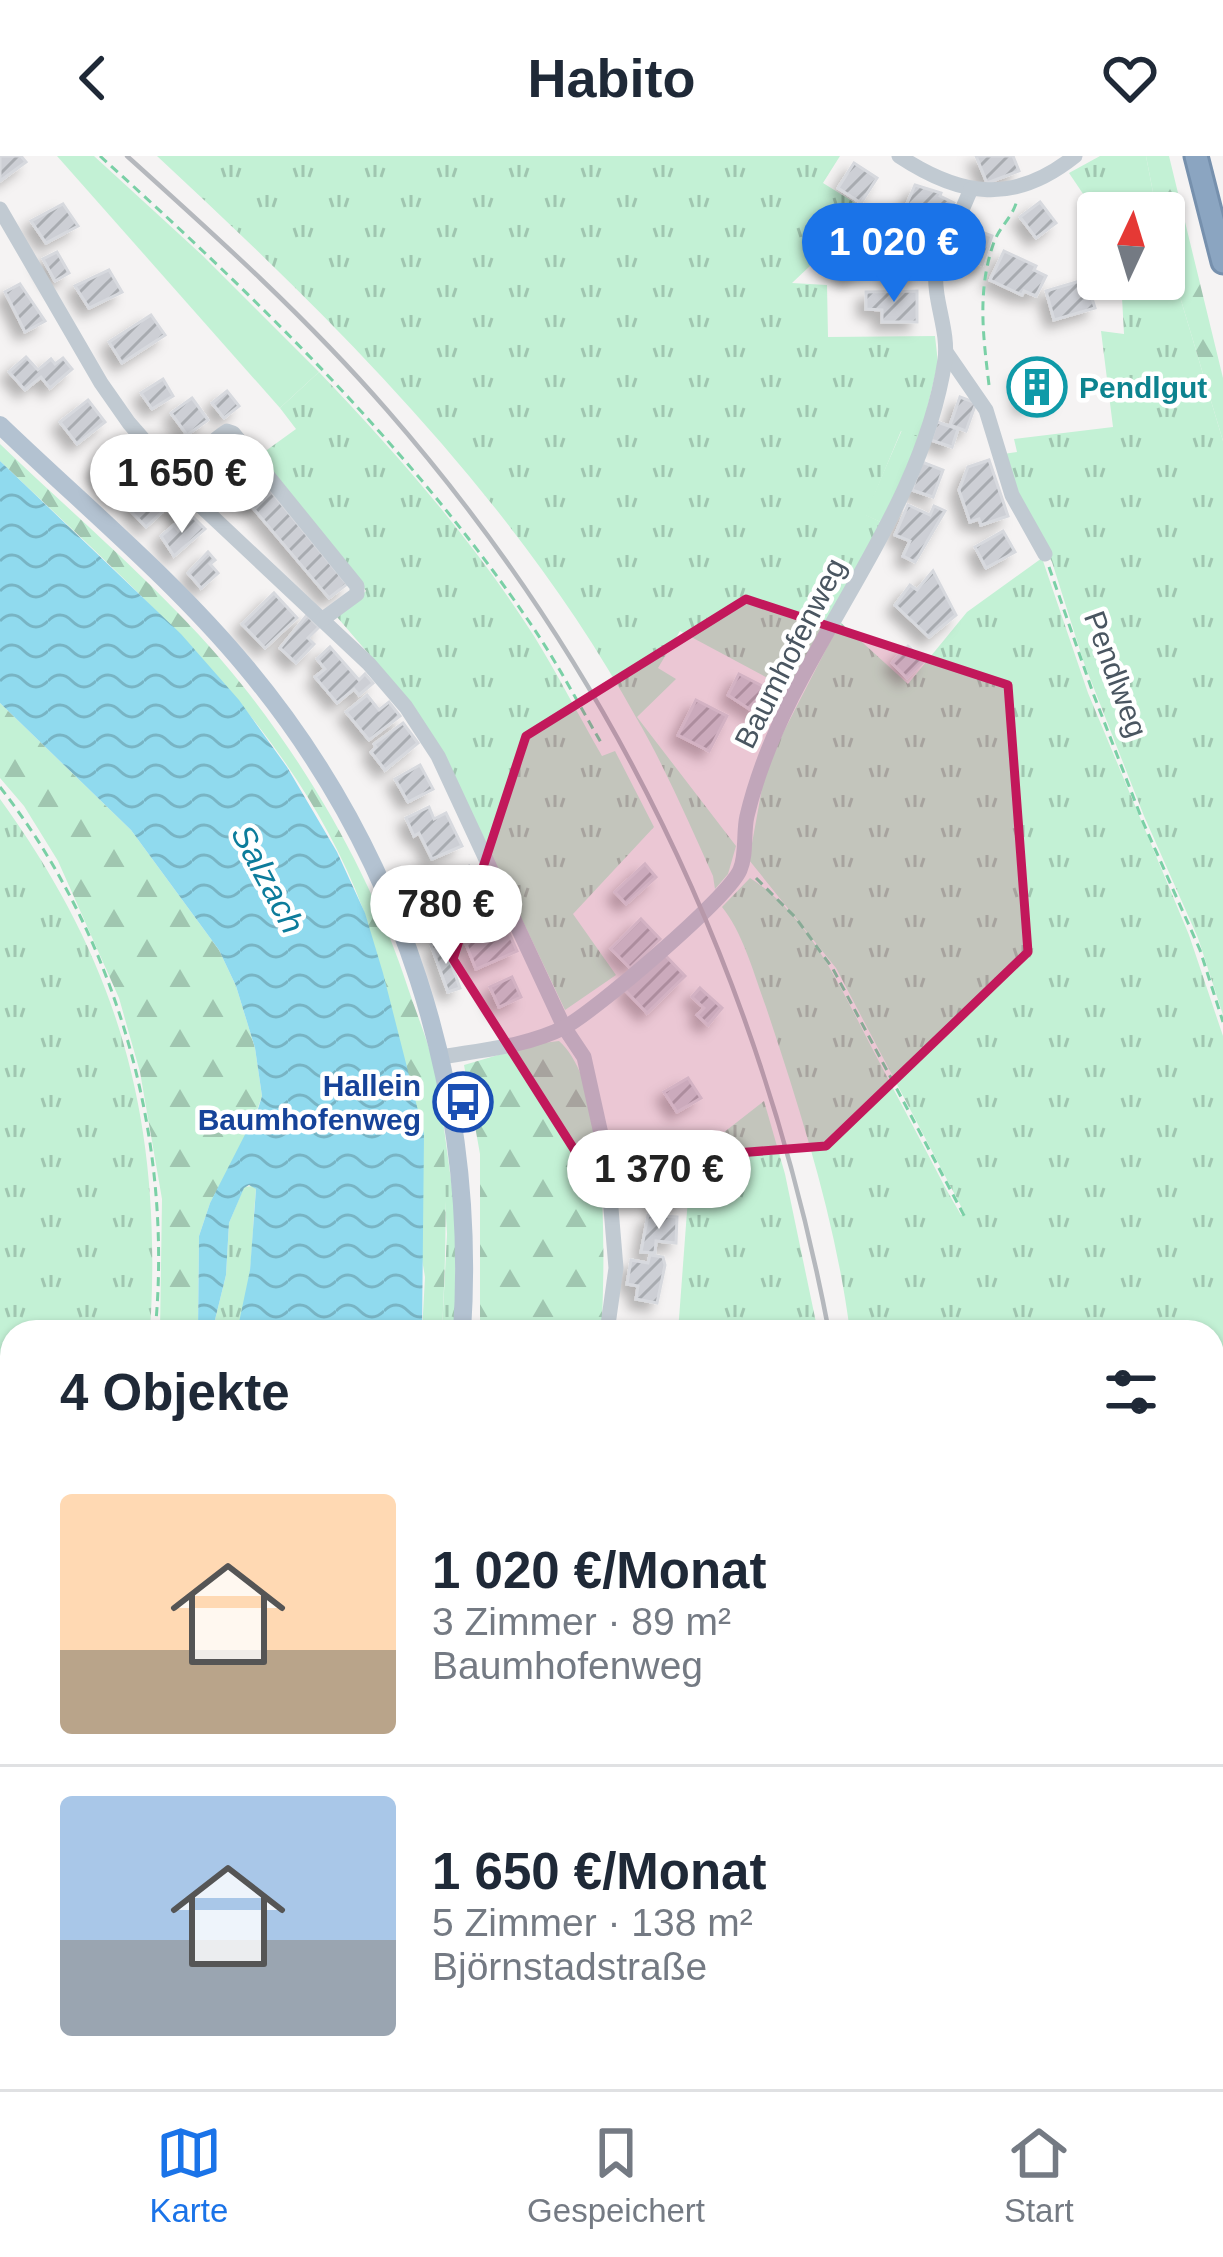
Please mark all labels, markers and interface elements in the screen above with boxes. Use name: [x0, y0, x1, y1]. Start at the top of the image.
icon: back: [60, 45, 126, 111]
icon: heart: [1097, 45, 1163, 111]
text: Habito: [528, 48, 696, 108]
north arrow: [1077, 192, 1185, 300]
map controls: [1077, 192, 1185, 300]
pin: 1 020 €: [783, 203, 1005, 305]
text: 1 020 €: [829, 220, 959, 263]
building icon: Pendlgut: [1006, 356, 1068, 418]
place label: Pendlgut: [1079, 371, 1207, 404]
pin: 1 650 €: [71, 434, 293, 536]
text: 1 650 €: [117, 451, 247, 494]
street label: Baumhofenweg: [728, 553, 852, 753]
street label: Pendlweg: [1078, 606, 1154, 742]
water label: Salzach: [224, 818, 312, 940]
pin: 780 €: [362, 865, 530, 967]
text: 780 €: [397, 882, 495, 925]
place label: Hallein Baumhofenweg: [198, 1069, 421, 1136]
bus stop icon: Hallein Baumhofenweg: [432, 1071, 494, 1133]
pin: 1 370 €: [548, 1130, 770, 1232]
text: 1 370 €: [594, 1147, 724, 1190]
icon: filters: [1098, 1359, 1164, 1425]
text: 4 Objekte: [60, 1364, 290, 1421]
icon: home: [156, 1542, 300, 1686]
text: 1 020 €/Monat: [432, 1542, 766, 1599]
text: 3 Zimmer · 89 m²: [432, 1600, 731, 1643]
text: Baumhofenweg: [432, 1644, 703, 1687]
text: 1 650 €/Monat: [432, 1843, 766, 1900]
icon: home: [156, 1844, 300, 1988]
text: 5 Zimmer · 138 m²: [432, 1901, 753, 1944]
text: Björnstadstraße: [432, 1945, 707, 1988]
tab: Karte: [149, 2120, 228, 2230]
tab: Gespeichert: [527, 2120, 705, 2230]
tab: Start: [1004, 2120, 1074, 2230]

